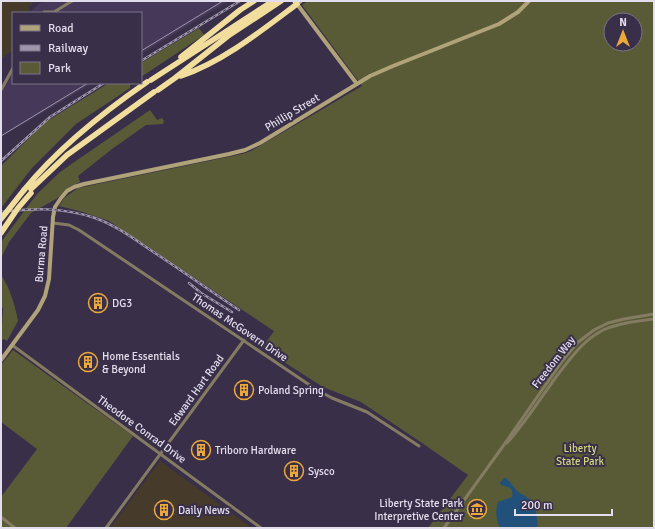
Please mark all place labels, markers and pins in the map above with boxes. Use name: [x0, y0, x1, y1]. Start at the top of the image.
building icon: DG3: [87, 292, 109, 314]
place label: DG3: [112, 297, 132, 310]
place label: Home Essentials & Beyond: [102, 350, 180, 376]
building icon: Home Essentials & Beyond: [77, 351, 99, 373]
building icon: Poland Spring: [233, 379, 255, 401]
place label: Poland Spring: [258, 384, 324, 397]
building icon: Triboro Hardware: [190, 439, 212, 461]
place label: Triboro Hardware: [215, 444, 296, 457]
building icon: Sysco: [283, 460, 305, 482]
place label: Sysco: [308, 465, 335, 478]
place label: Liberty State Park Interpretive Center: [374, 497, 463, 523]
museum icon: Liberty State Park Interpretive Center: [466, 498, 488, 520]
building icon: Daily News: [153, 499, 175, 521]
place label: Daily News: [178, 504, 230, 517]

